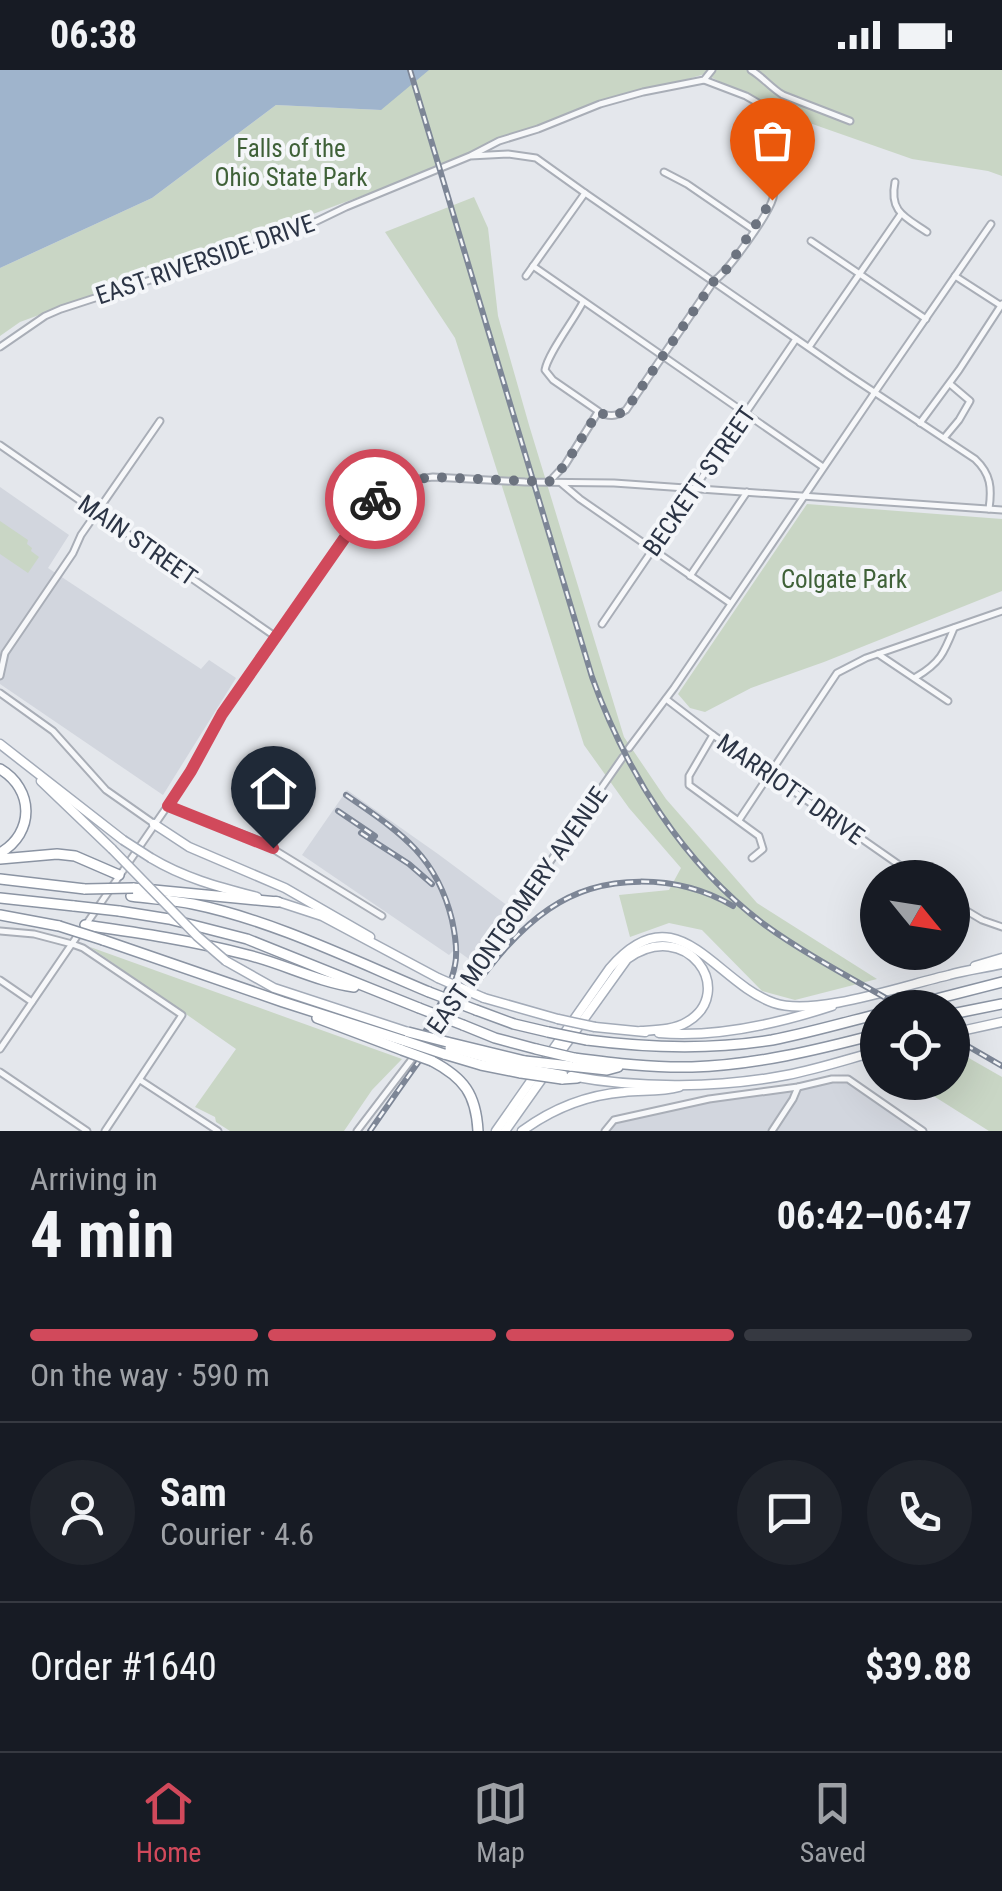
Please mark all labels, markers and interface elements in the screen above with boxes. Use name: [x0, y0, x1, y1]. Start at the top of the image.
text: 06:38: [50, 13, 137, 57]
pin: [730, 98, 815, 201]
icon: bag: [745, 113, 800, 168]
park label: Falls of the Ohio State Park: [215, 134, 368, 192]
street label: EAST RIVERSIDE DRIVE: [92, 208, 318, 310]
street label: BECKETT STREET: [637, 401, 762, 561]
courier: [325, 449, 425, 549]
icon: bike: [348, 472, 403, 527]
street label: MAIN STREET: [73, 489, 203, 592]
park label: Colgate Park: [781, 565, 908, 594]
street label: MARRIOTT DRIVE: [712, 728, 870, 851]
pin: [231, 746, 316, 849]
icon: home: [246, 761, 301, 816]
street label: EAST MONTGOMERY AVENUE: [421, 781, 614, 1039]
north arrow: [860, 860, 970, 970]
map controls: [860, 860, 970, 1100]
button: locate: [860, 990, 970, 1100]
text: Arriving in: [30, 1160, 158, 1198]
text: 06:42–06:47: [777, 1194, 972, 1238]
text: 4 min: [30, 1197, 174, 1273]
text: On the way · 590 m: [30, 1356, 270, 1394]
button: person: [30, 1460, 135, 1565]
button: chat: [737, 1460, 842, 1565]
button: phone: [867, 1460, 972, 1565]
text: Sam: [160, 1471, 227, 1515]
text: Courier · 4.6: [160, 1515, 314, 1553]
text: Order #1640: [30, 1645, 217, 1689]
text: $39.88: [865, 1645, 972, 1689]
tab: Home: [136, 1776, 201, 1869]
tab: Map: [473, 1776, 528, 1869]
tab: Saved: [800, 1776, 866, 1869]

